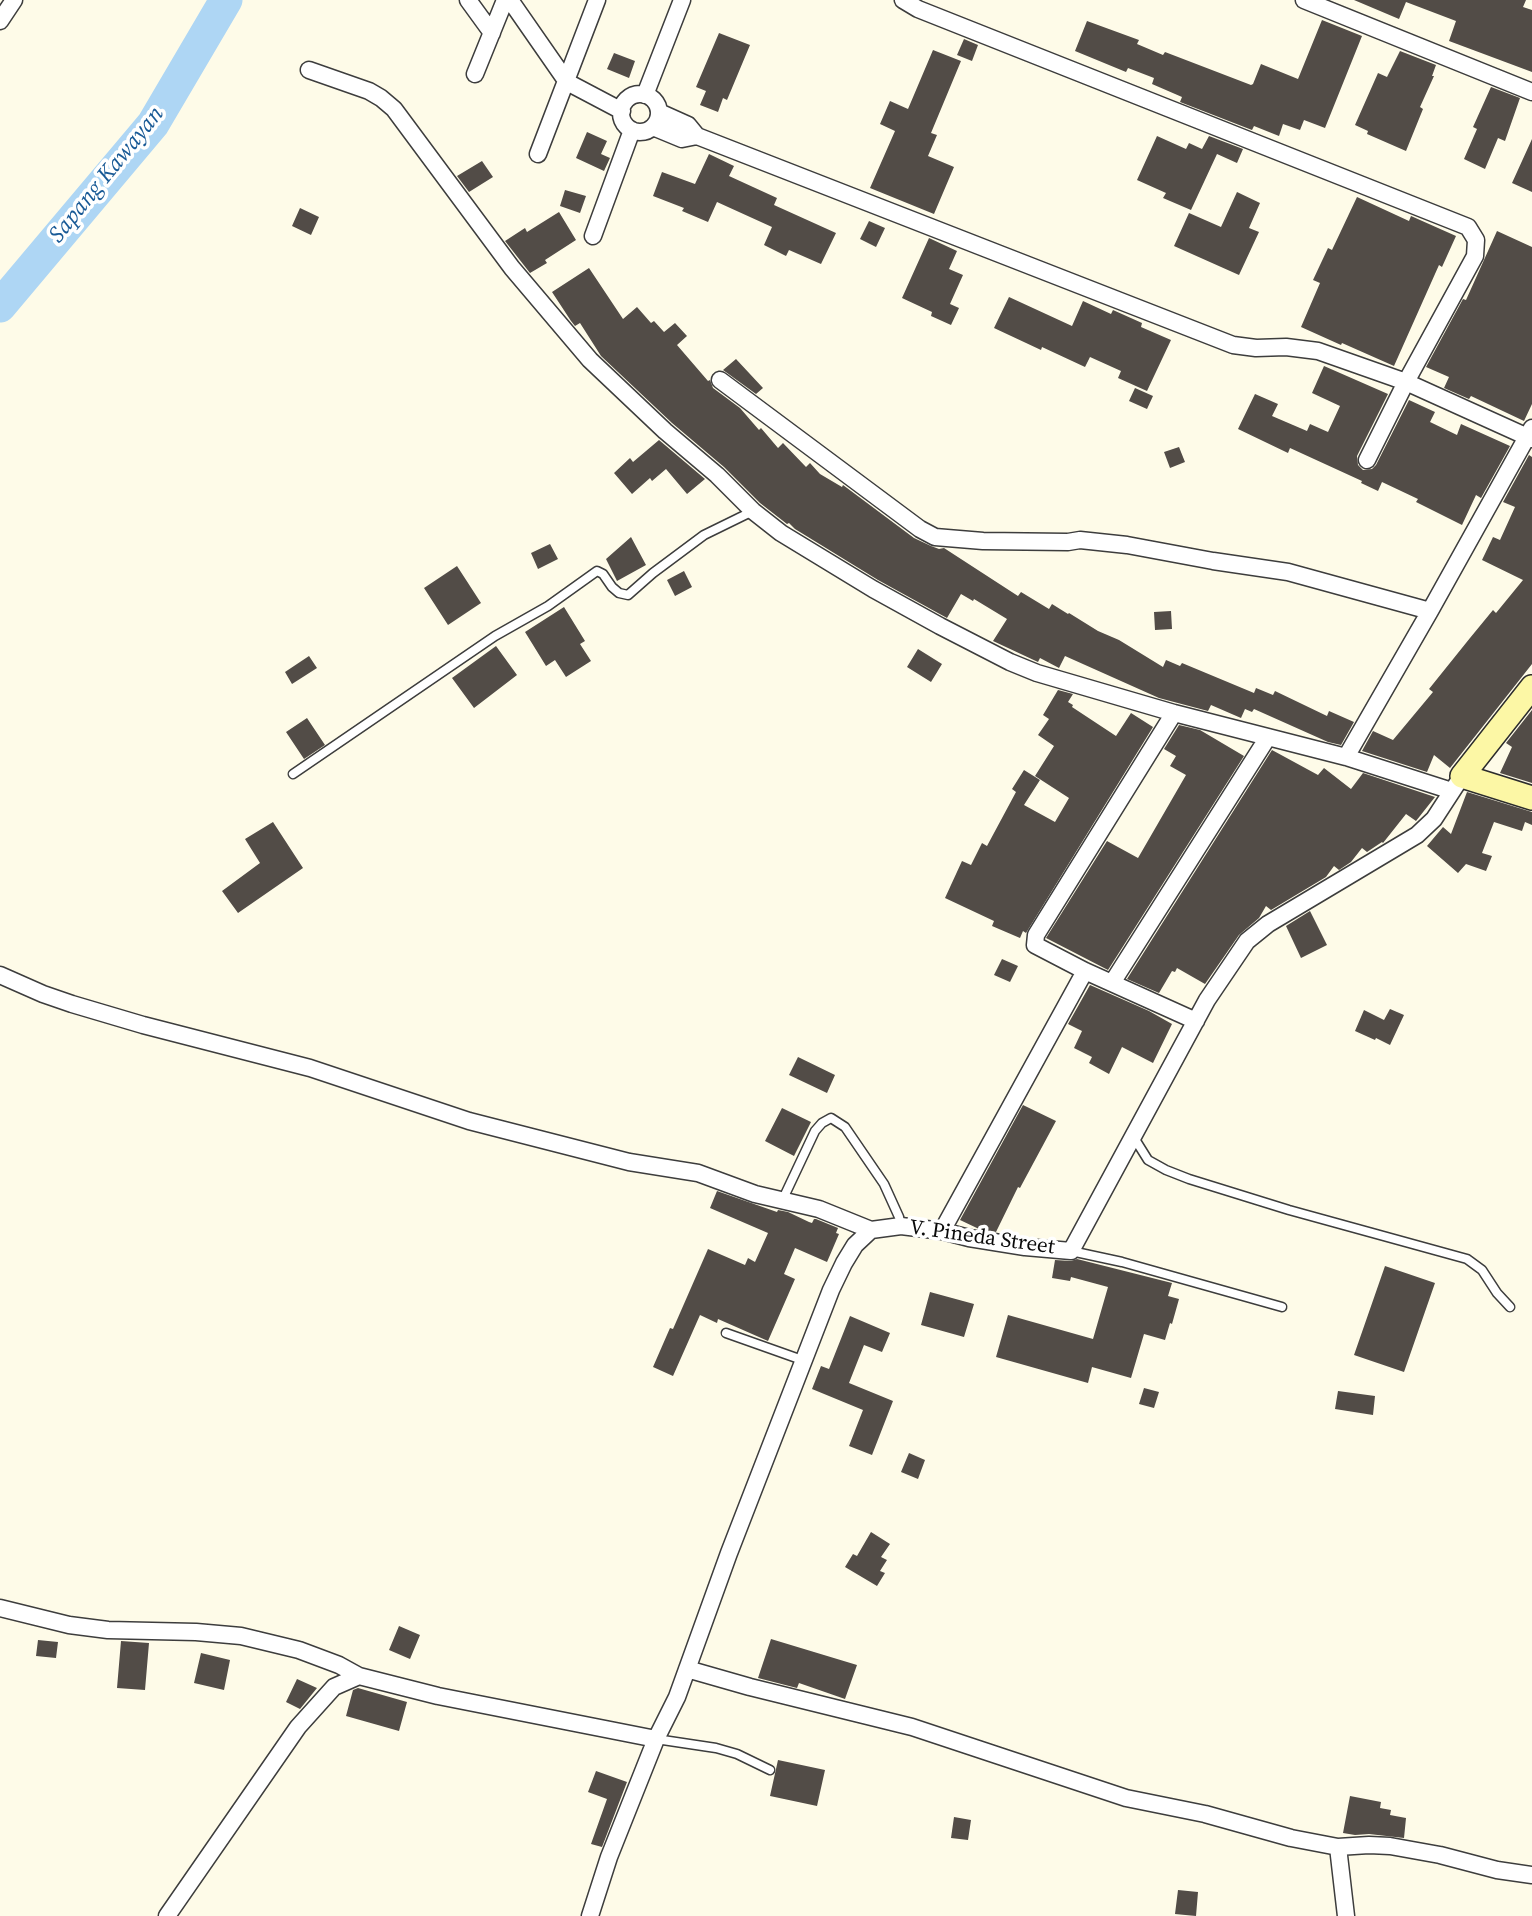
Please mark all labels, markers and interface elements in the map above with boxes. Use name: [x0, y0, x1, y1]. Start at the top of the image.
water label: Sapang Kawayan: [44, 101, 170, 249]
street label: V. Pineda Street: [908, 1215, 1056, 1261]

